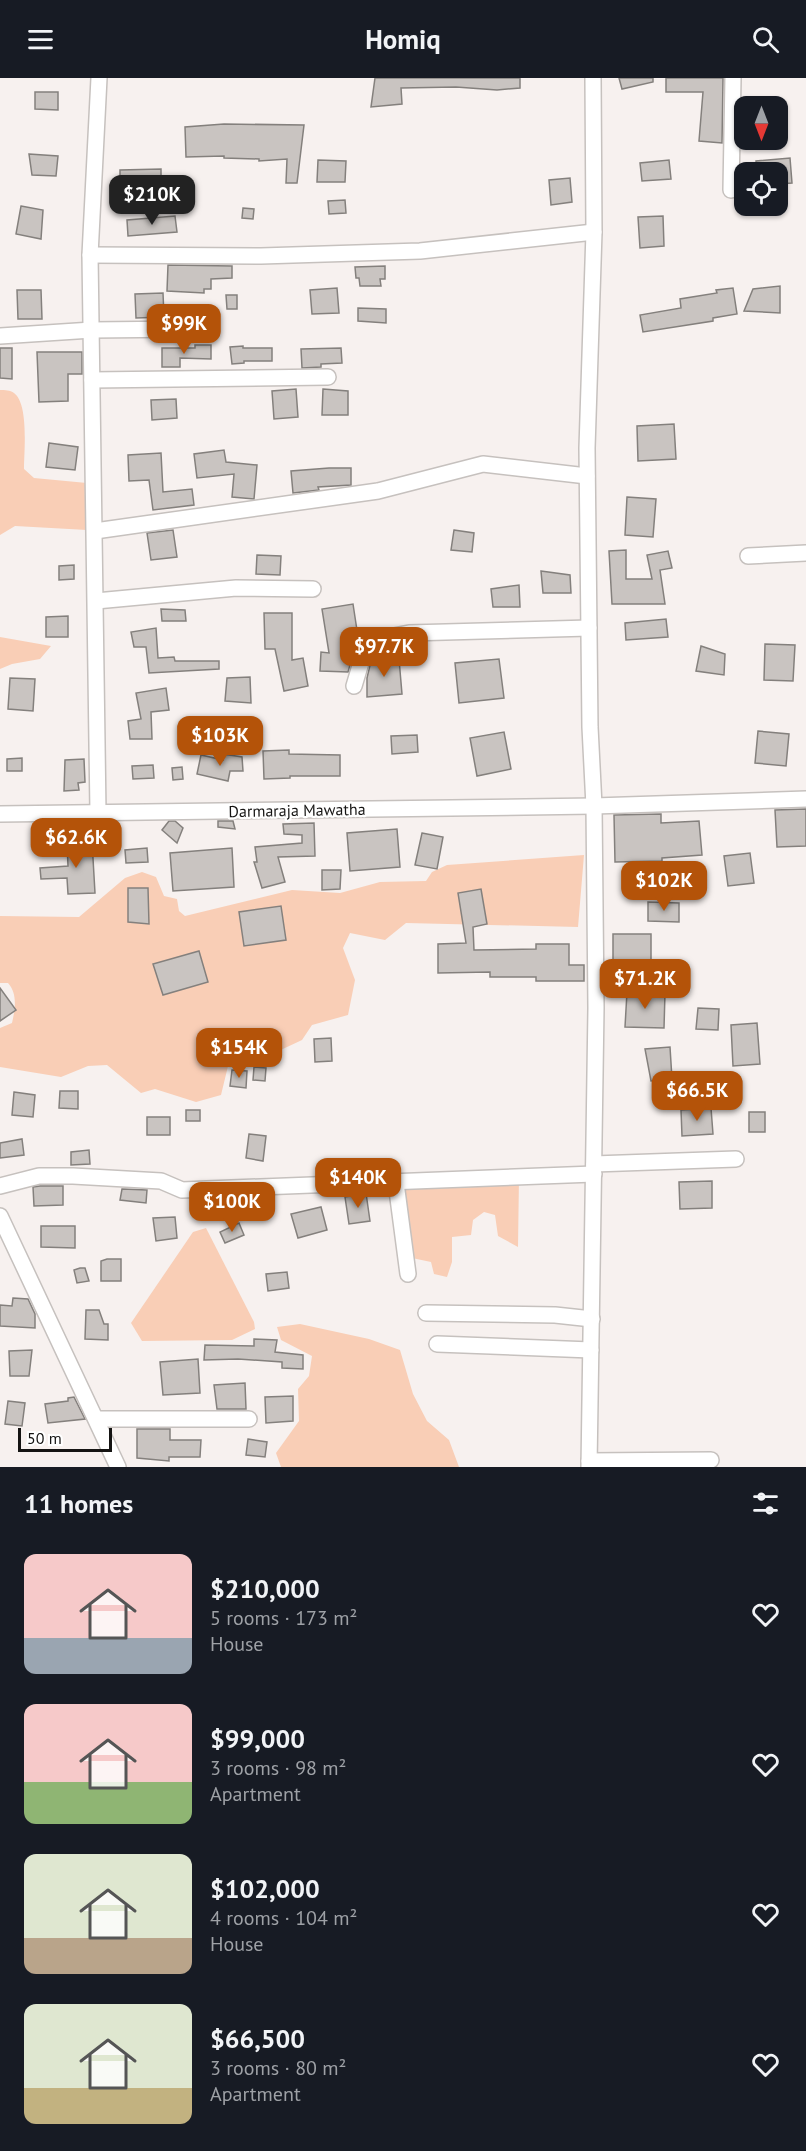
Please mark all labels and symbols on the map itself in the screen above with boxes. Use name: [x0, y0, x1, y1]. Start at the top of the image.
north arrow: [734, 96, 788, 150]
pin: $210K: [110, 175, 194, 226]
pin: $99K: [148, 304, 220, 355]
pin: $97.7K: [335, 627, 433, 678]
pin: $103K: [178, 716, 262, 767]
street label: Darmaraja Mawatha: [228, 799, 366, 821]
pin: $62.6K: [27, 818, 125, 869]
pin: $102K: [622, 861, 706, 912]
pin: $71.2K: [596, 959, 694, 1010]
pin: $154K: [197, 1028, 281, 1079]
pin: $66.5K: [648, 1071, 746, 1122]
pin: $140K: [316, 1158, 400, 1209]
pin: $100K: [190, 1182, 274, 1233]
scale bar: [18, 1425, 112, 1452]

